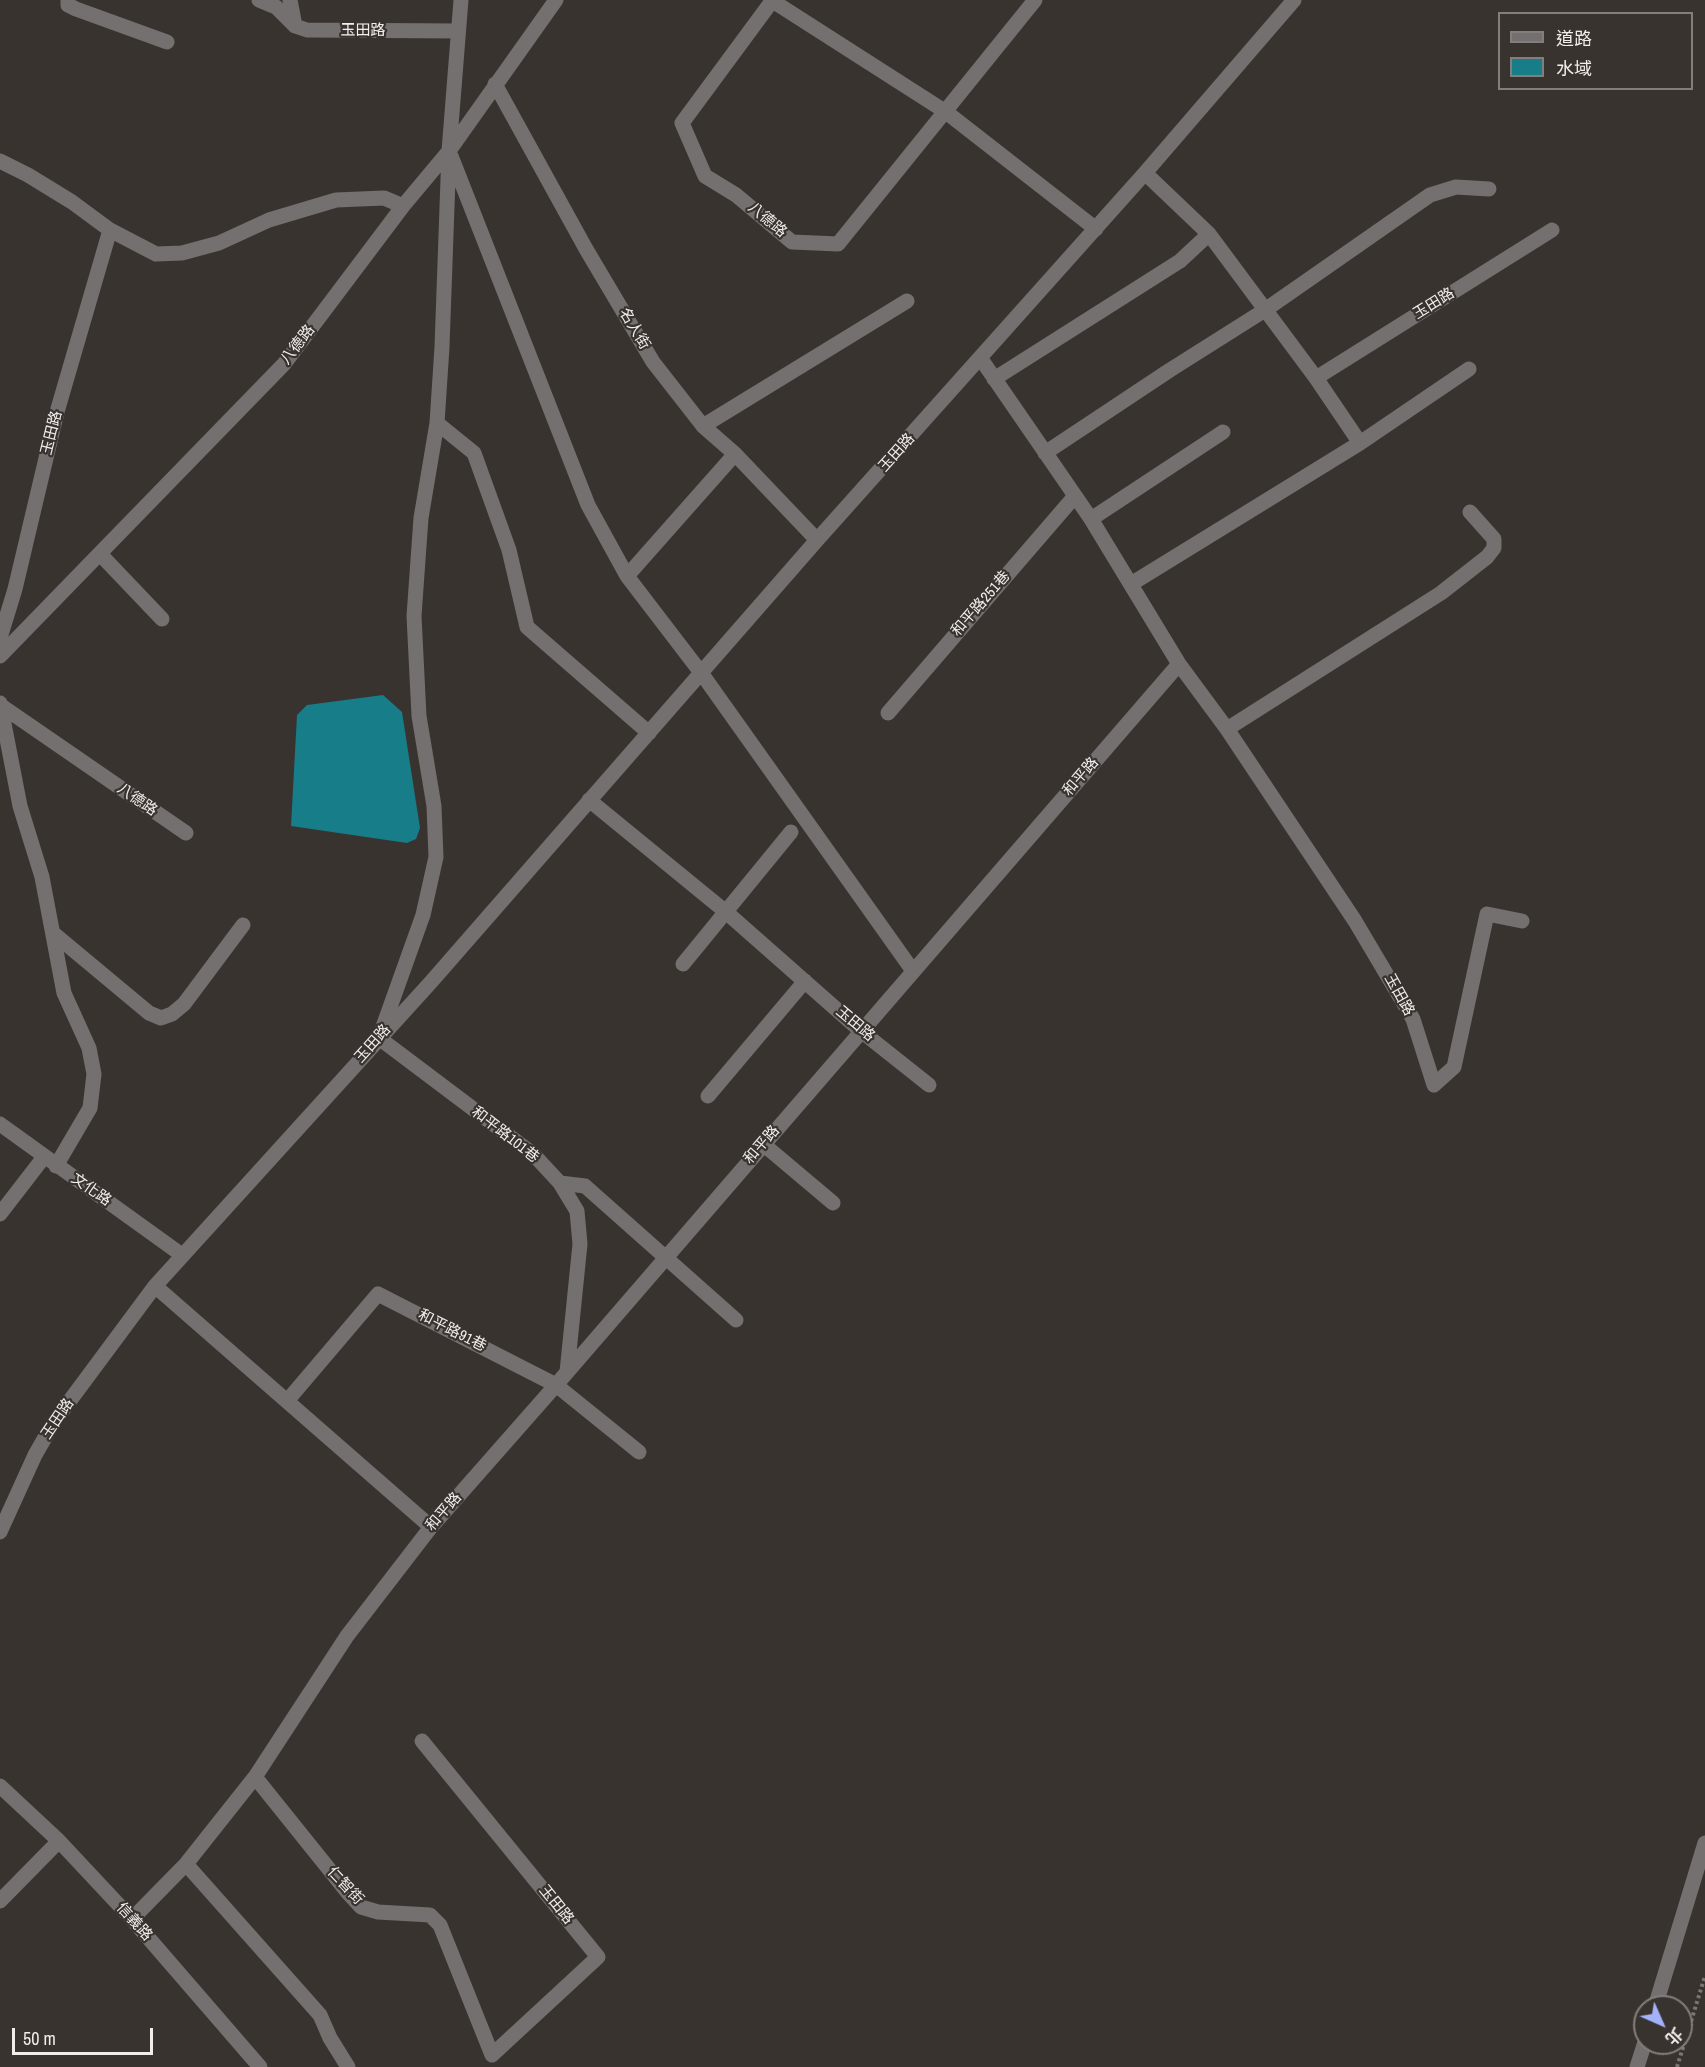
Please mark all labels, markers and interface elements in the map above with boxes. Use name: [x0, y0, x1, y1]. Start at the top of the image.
legend: [1498, 12, 1693, 90]
street label: 玉田路: [341, 22, 385, 40]
text: 道路: [1556, 26, 1592, 51]
text: 水域: [1556, 56, 1592, 81]
street label: 八德路: [744, 199, 790, 241]
street label: 玉田路: [1410, 284, 1458, 324]
street label: 名人街: [615, 305, 653, 353]
street label: 八德路: [277, 322, 319, 368]
street label: 玉田路: [38, 409, 66, 457]
street label: 玉田路: [875, 430, 919, 476]
street label: 和平路251巷: [948, 568, 1014, 640]
street label: 和平路: [1059, 754, 1103, 800]
street label: 八德路: [113, 780, 161, 820]
street label: 玉田路: [1380, 971, 1418, 1019]
street label: 玉田路: [832, 1003, 878, 1045]
street label: 玉田路: [351, 1021, 395, 1067]
street label: 和平路101巷: [468, 1103, 542, 1167]
street label: 和平路: [740, 1122, 784, 1168]
street label: 文化路: [67, 1170, 115, 1210]
street label: 和平路91巷: [415, 1306, 489, 1356]
street label: 玉田路: [38, 1395, 78, 1443]
street label: 和平路: [422, 1489, 466, 1535]
street label: 仁智街: [323, 1863, 367, 1909]
street label: 玉田路: [535, 1882, 577, 1928]
street label: 信義路: [112, 1899, 156, 1945]
north arrow: [1633, 1995, 1693, 2055]
scale bar: [15, 2016, 156, 2054]
text: 北: [1661, 2023, 1688, 2050]
text: 50 m: [23, 2026, 56, 2051]

